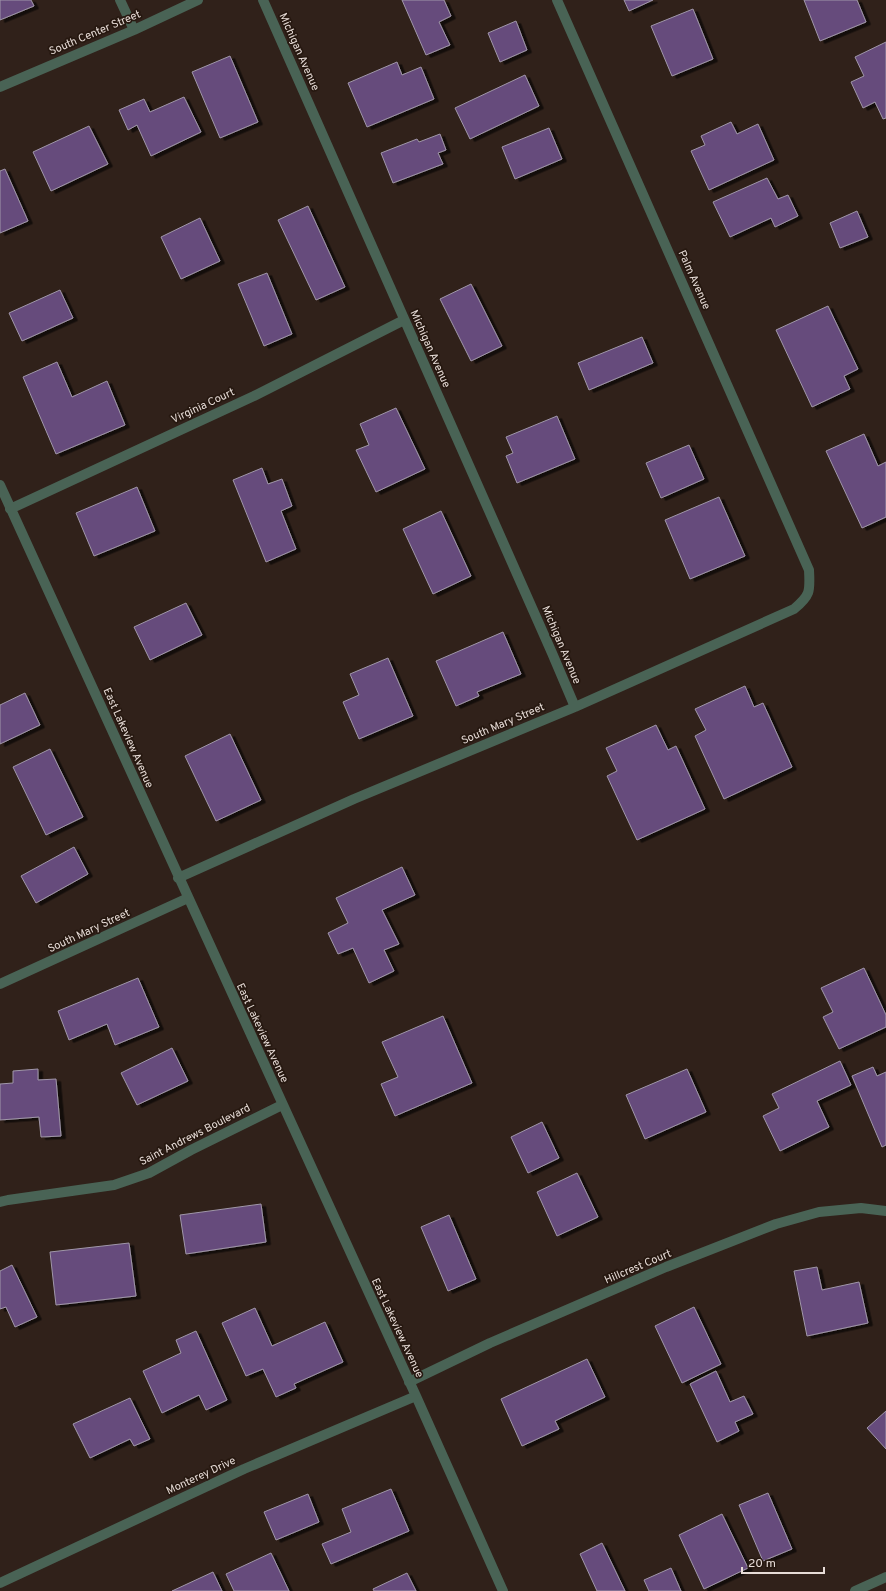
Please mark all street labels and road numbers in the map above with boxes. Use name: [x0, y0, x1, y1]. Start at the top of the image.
street label: South Center Street: [47, 7, 143, 59]
street label: Michigan Avenue: [276, 11, 322, 93]
street label: Palm Avenue: [675, 248, 713, 312]
street label: Michigan Avenue: [407, 308, 453, 390]
street label: Virginia Court: [169, 385, 237, 427]
street label: Michigan Avenue: [538, 604, 584, 686]
street label: East Lakeview Avenue: [100, 686, 156, 790]
street label: South Mary Street: [459, 700, 547, 748]
street label: South Mary Street: [46, 906, 132, 956]
street label: East Lakeview Avenue: [233, 981, 291, 1085]
street label: Saint Andrews Boulevard: [137, 1101, 253, 1169]
street label: Hillcrest Court: [602, 1247, 674, 1287]
street label: East Lakeview Avenue: [368, 1276, 426, 1380]
street label: Monterey Drive: [164, 1454, 238, 1498]

